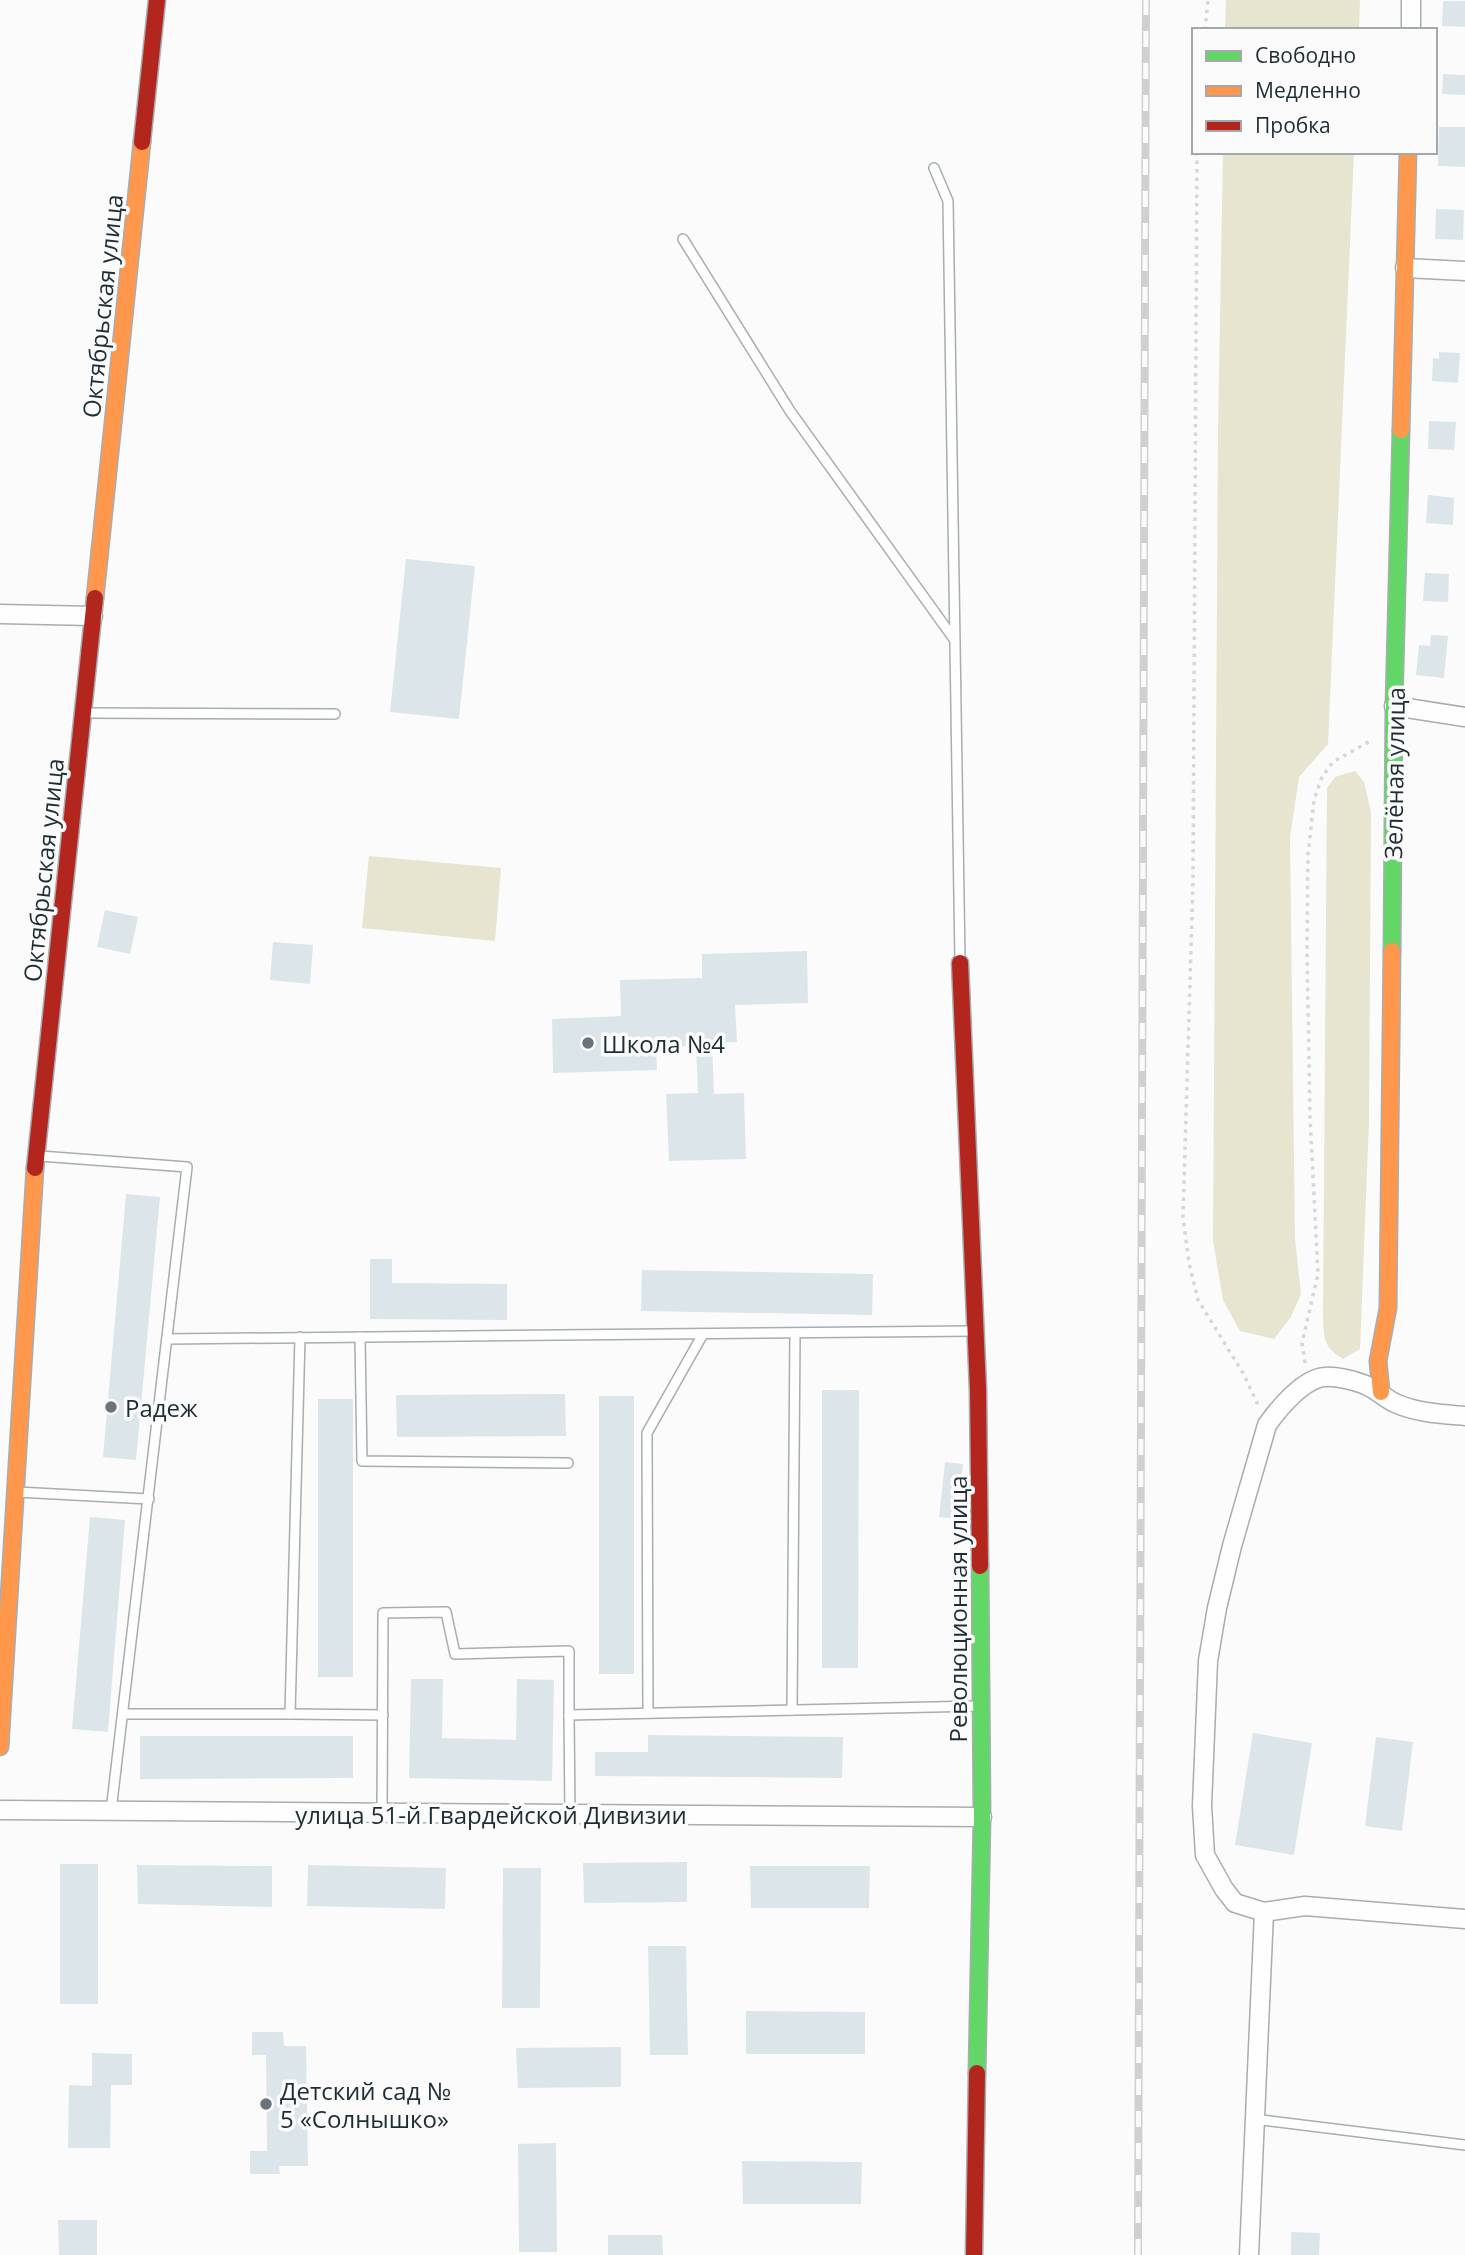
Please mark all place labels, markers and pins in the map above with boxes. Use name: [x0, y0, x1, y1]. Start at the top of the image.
place label: Школа №4: [602, 1027, 725, 1060]
marker: Школа №4: [580, 1035, 596, 1051]
place label: Радеж: [125, 1391, 198, 1424]
marker: Радеж: [103, 1399, 119, 1415]
place label: Детский сад № 5 «Солнышко»: [280, 2074, 451, 2135]
marker: Детский сад № 5 «Солнышко»: [258, 2096, 274, 2112]

